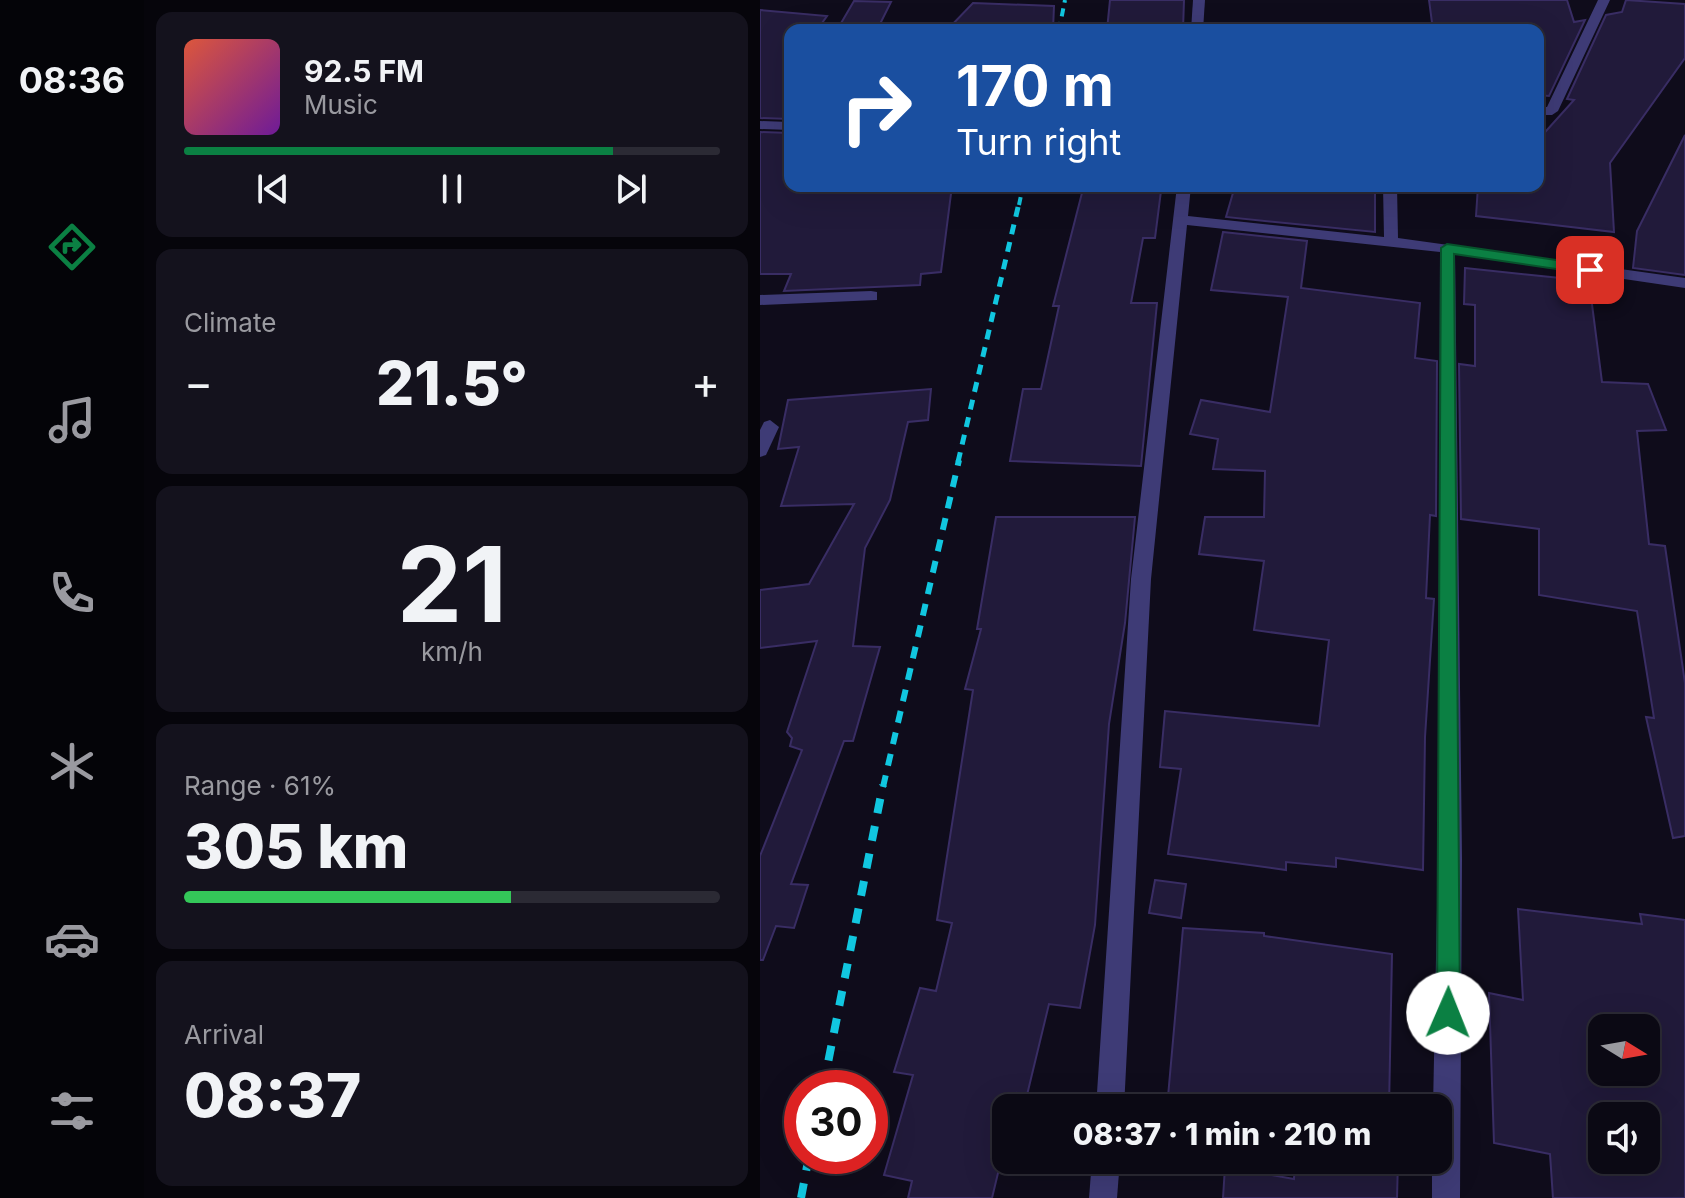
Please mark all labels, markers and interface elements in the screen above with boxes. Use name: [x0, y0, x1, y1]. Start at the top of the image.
text: 170 m: [956, 52, 1114, 120]
text: 92.5 FM: [304, 53, 424, 89]
icon: right: [824, 56, 928, 160]
text: 08:36: [19, 58, 125, 102]
text: Music: [304, 89, 378, 120]
text: Turn right: [956, 120, 1121, 164]
icon: previous: [251, 167, 295, 211]
icon: pause: [430, 167, 474, 211]
icon: next: [609, 167, 653, 211]
icon: directions: [44, 219, 100, 275]
pin: [1556, 236, 1624, 304]
icon: arrive: [1568, 248, 1612, 292]
text: Climate: [184, 307, 276, 338]
text: 21.5°: [376, 347, 528, 419]
text: −: [184, 356, 213, 410]
text: +: [691, 356, 720, 410]
icon: music: [44, 392, 100, 448]
text: 21: [397, 521, 507, 647]
icon: phone: [44, 565, 100, 621]
text: km/h: [421, 636, 483, 667]
icon: climate: [44, 738, 100, 794]
text: Range · 61%: [184, 770, 336, 801]
text: 305 km: [184, 810, 408, 882]
icon: car: [44, 911, 100, 967]
position arrow: [1406, 971, 1490, 1055]
north arrow: [1588, 1014, 1660, 1086]
map controls: [1588, 1014, 1660, 1174]
text: Arrival: [184, 1019, 264, 1050]
text: 08:37: [184, 1059, 361, 1131]
speed limit sign: 30: [784, 1070, 888, 1174]
icon: filters: [44, 1083, 100, 1139]
button: sound: [1588, 1102, 1660, 1174]
text: 08:37 · 1 min · 210 m: [1073, 1116, 1371, 1152]

